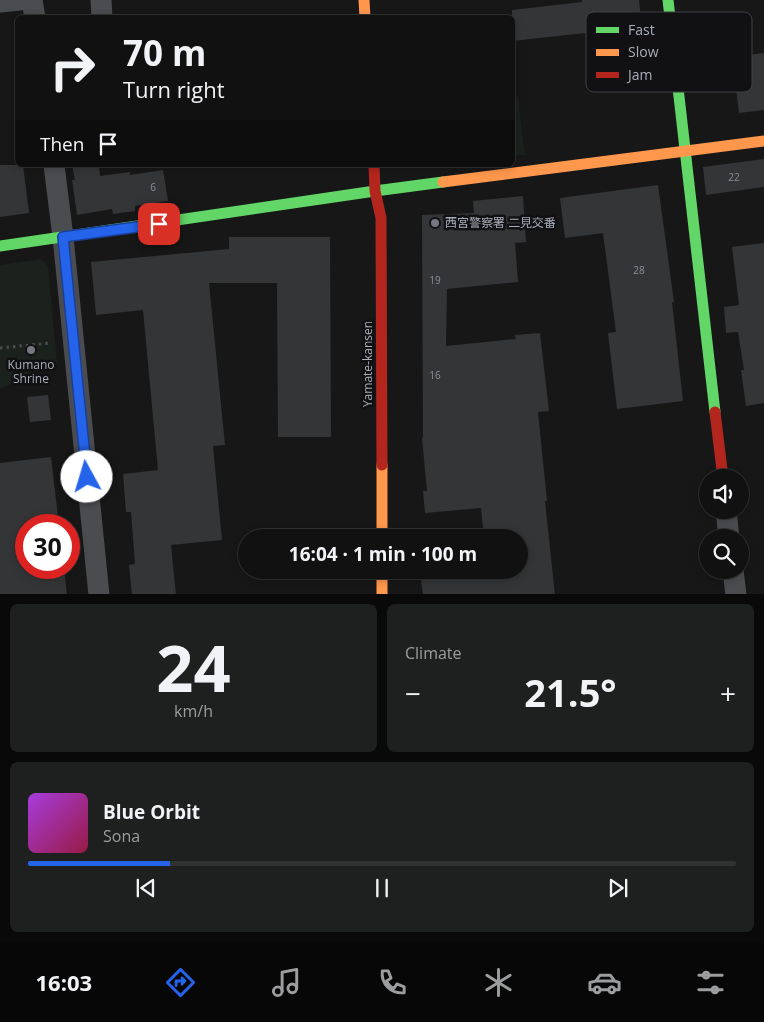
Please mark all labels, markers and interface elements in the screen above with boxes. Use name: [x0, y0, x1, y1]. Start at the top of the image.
legend: [586, 12, 752, 92]
text: Fast: [628, 20, 655, 39]
text: 70 m: [123, 29, 206, 76]
icon: right: [40, 35, 105, 100]
text: Slow: [628, 42, 659, 61]
text: Jam: [626, 65, 653, 84]
text: Turn right: [123, 74, 225, 104]
icon: arrive: [94, 130, 122, 158]
text: Then: [40, 131, 84, 157]
house number: 22: [728, 170, 740, 184]
house number: 6: [150, 180, 156, 194]
pin: [138, 203, 180, 245]
icon: arrive: [145, 210, 173, 238]
place label: 西宮警察署 二見交番: [445, 214, 556, 231]
marker: 西宮警察署 二見交番: [429, 217, 441, 229]
house number: 28: [633, 263, 645, 277]
house number: 19: [429, 273, 441, 287]
street label: Yamate-kansen: [359, 321, 376, 407]
marker: Kumano Shrine: [25, 344, 37, 356]
place label: Kumano Shrine: [7, 356, 55, 387]
house number: 16: [429, 368, 441, 382]
position arrow: [60, 450, 112, 502]
map controls: [699, 469, 749, 579]
button: sound: [699, 469, 749, 519]
speed limit sign: 30: [15, 514, 80, 579]
button: search: [699, 529, 749, 579]
text: 16:04 · 1 min · 100 m: [289, 541, 477, 567]
text: 24: [156, 623, 231, 711]
text: Climate: [405, 642, 462, 664]
text: 21.5°: [524, 666, 617, 718]
text: −: [405, 674, 421, 712]
text: +: [720, 674, 736, 712]
text: km/h: [174, 700, 213, 722]
text: Blue Orbit: [103, 799, 200, 825]
text: Sona: [103, 825, 140, 847]
icon: previous: [132, 874, 160, 902]
icon: pause: [368, 874, 396, 902]
icon: next: [604, 874, 632, 902]
icon: directions: [163, 965, 198, 1000]
icon: music: [269, 965, 304, 1000]
icon: phone: [375, 965, 410, 1000]
icon: climate: [481, 965, 516, 1000]
icon: car: [587, 965, 622, 1000]
icon: filters: [693, 965, 728, 1000]
text: 16:03: [36, 967, 92, 997]

